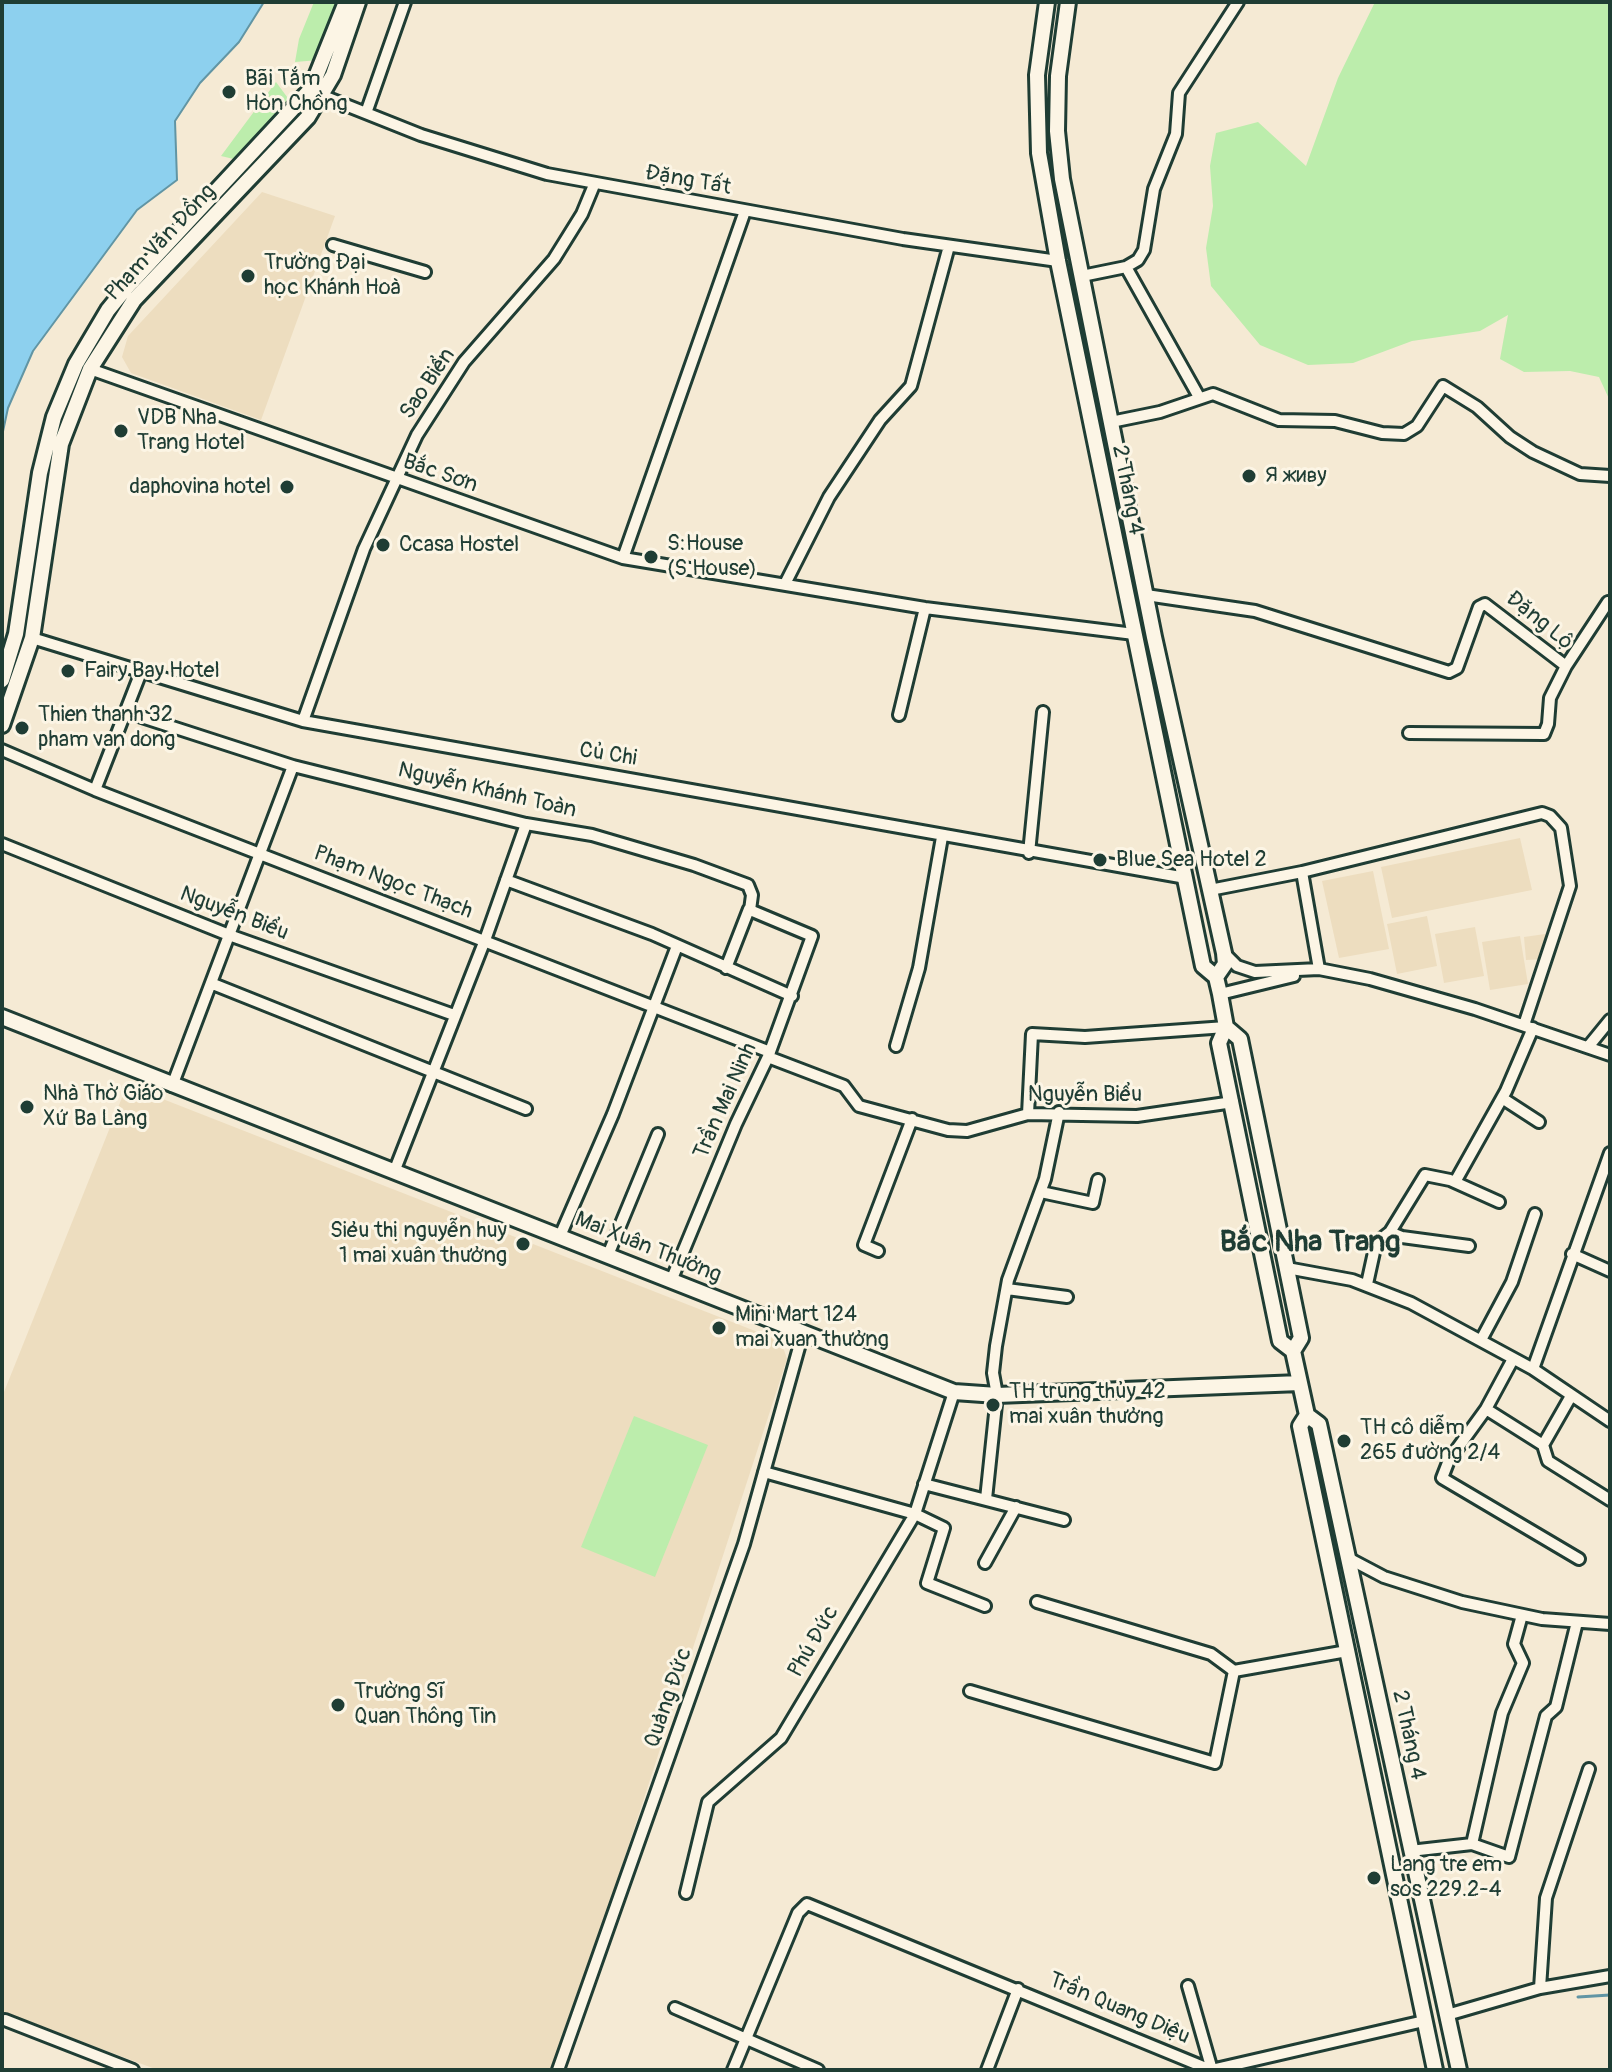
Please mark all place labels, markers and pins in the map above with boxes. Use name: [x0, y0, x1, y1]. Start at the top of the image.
place label: Bãi Tắm Hòn Chồng: [245, 66, 348, 118]
marker: Bãi Tắm Hòn Chồng: [220, 83, 238, 101]
place label: Trường Đại học Khánh Hoà: [264, 250, 401, 302]
marker: Trường Đại học Khánh Hoà: [239, 267, 257, 285]
place label: VDB Nha Trang Hotel: [137, 405, 245, 456]
marker: VDB Nha Trang Hotel: [112, 422, 130, 440]
place label: Я живу: [1265, 463, 1327, 489]
marker: Я живу: [1240, 467, 1258, 485]
place label: daphovina hotel: [129, 474, 271, 500]
marker: daphovina hotel: [278, 478, 296, 496]
place label: S:House (S House): [667, 531, 757, 582]
place label: Ccasa Hostel: [399, 532, 519, 558]
marker: Ccasa Hostel: [374, 536, 392, 554]
marker: S:House (S House): [642, 548, 660, 566]
place label: Fairy Bay Hotel: [84, 658, 220, 684]
marker: Fairy Bay Hotel: [59, 662, 77, 680]
place label: Thien thanh 32 pham van dong: [38, 702, 175, 754]
marker: Thien thanh 32 pham van dong: [13, 719, 31, 737]
place label: Blue Sea Hotel 2: [1116, 847, 1267, 873]
marker: Blue Sea Hotel 2: [1091, 851, 1109, 869]
place label: Nhà Thờ Giáo Xứ Ba Làng: [43, 1081, 163, 1132]
marker: Nhà Thờ Giáo Xứ Ba Làng: [18, 1098, 36, 1116]
place label: Siẻu thị nguyễn huy 1 mai xuân thưởng: [330, 1218, 507, 1270]
marker: Siẻu thị nguyễn huy 1 mai xuân thưởng: [514, 1235, 532, 1253]
place label: Mini Mart 124 mai xuan thưởng: [735, 1302, 889, 1354]
marker: Mini Mart 124 mai xuan thưởng: [710, 1319, 728, 1337]
place label: TH trung thủy 42 mai xuân thưởng: [1009, 1379, 1166, 1430]
marker: TH trung thủy 42 mai xuân thưởng: [984, 1396, 1002, 1414]
place label: TH cô diễm 265 đường 2/4: [1360, 1415, 1500, 1466]
marker: TH cô diễm 265 đường 2/4: [1335, 1432, 1353, 1450]
place label: Trường Sĩ Quan Thông Tin: [354, 1679, 497, 1730]
marker: Trường Sĩ Quan Thông Tin: [329, 1696, 347, 1714]
place label: Lang tre em sos 229.2-4: [1390, 1852, 1502, 1904]
marker: Lang tre em sos 229.2-4: [1365, 1869, 1383, 1887]

